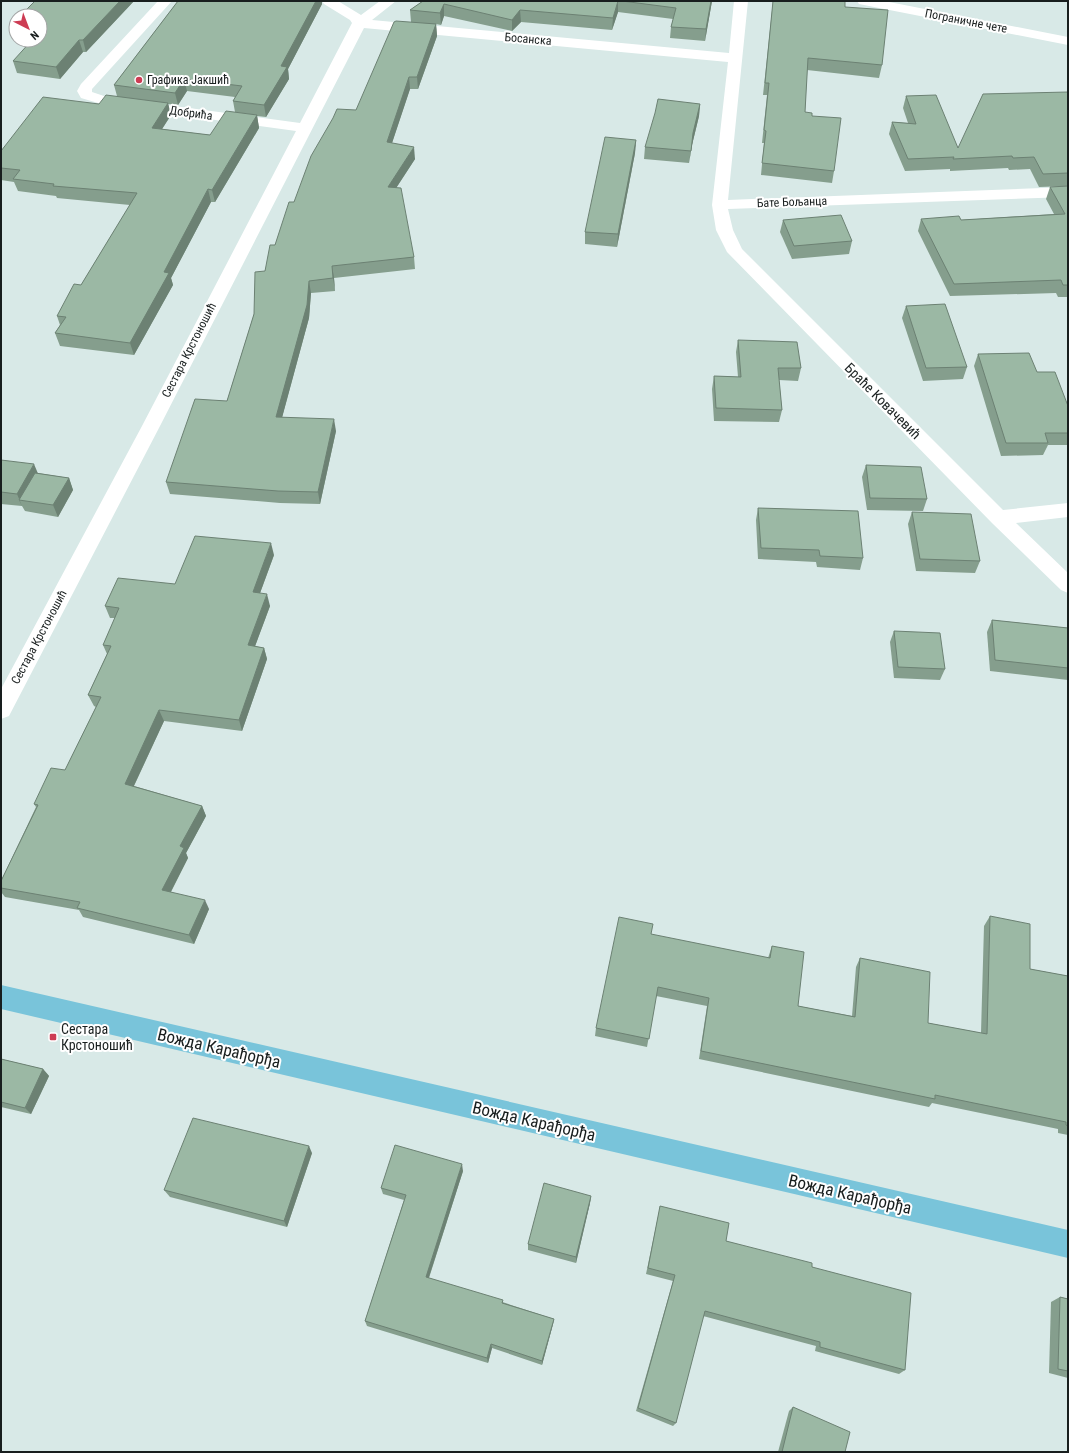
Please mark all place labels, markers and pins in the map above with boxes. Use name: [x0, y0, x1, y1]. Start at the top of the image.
place label: Графика Јакшић: [147, 73, 229, 87]
marker: Графика Јакшић: [134, 75, 144, 85]
place label: Сестара Крстоношић: [61, 1021, 133, 1053]
marker: Сестара Крстоношић: [48, 1032, 58, 1042]

